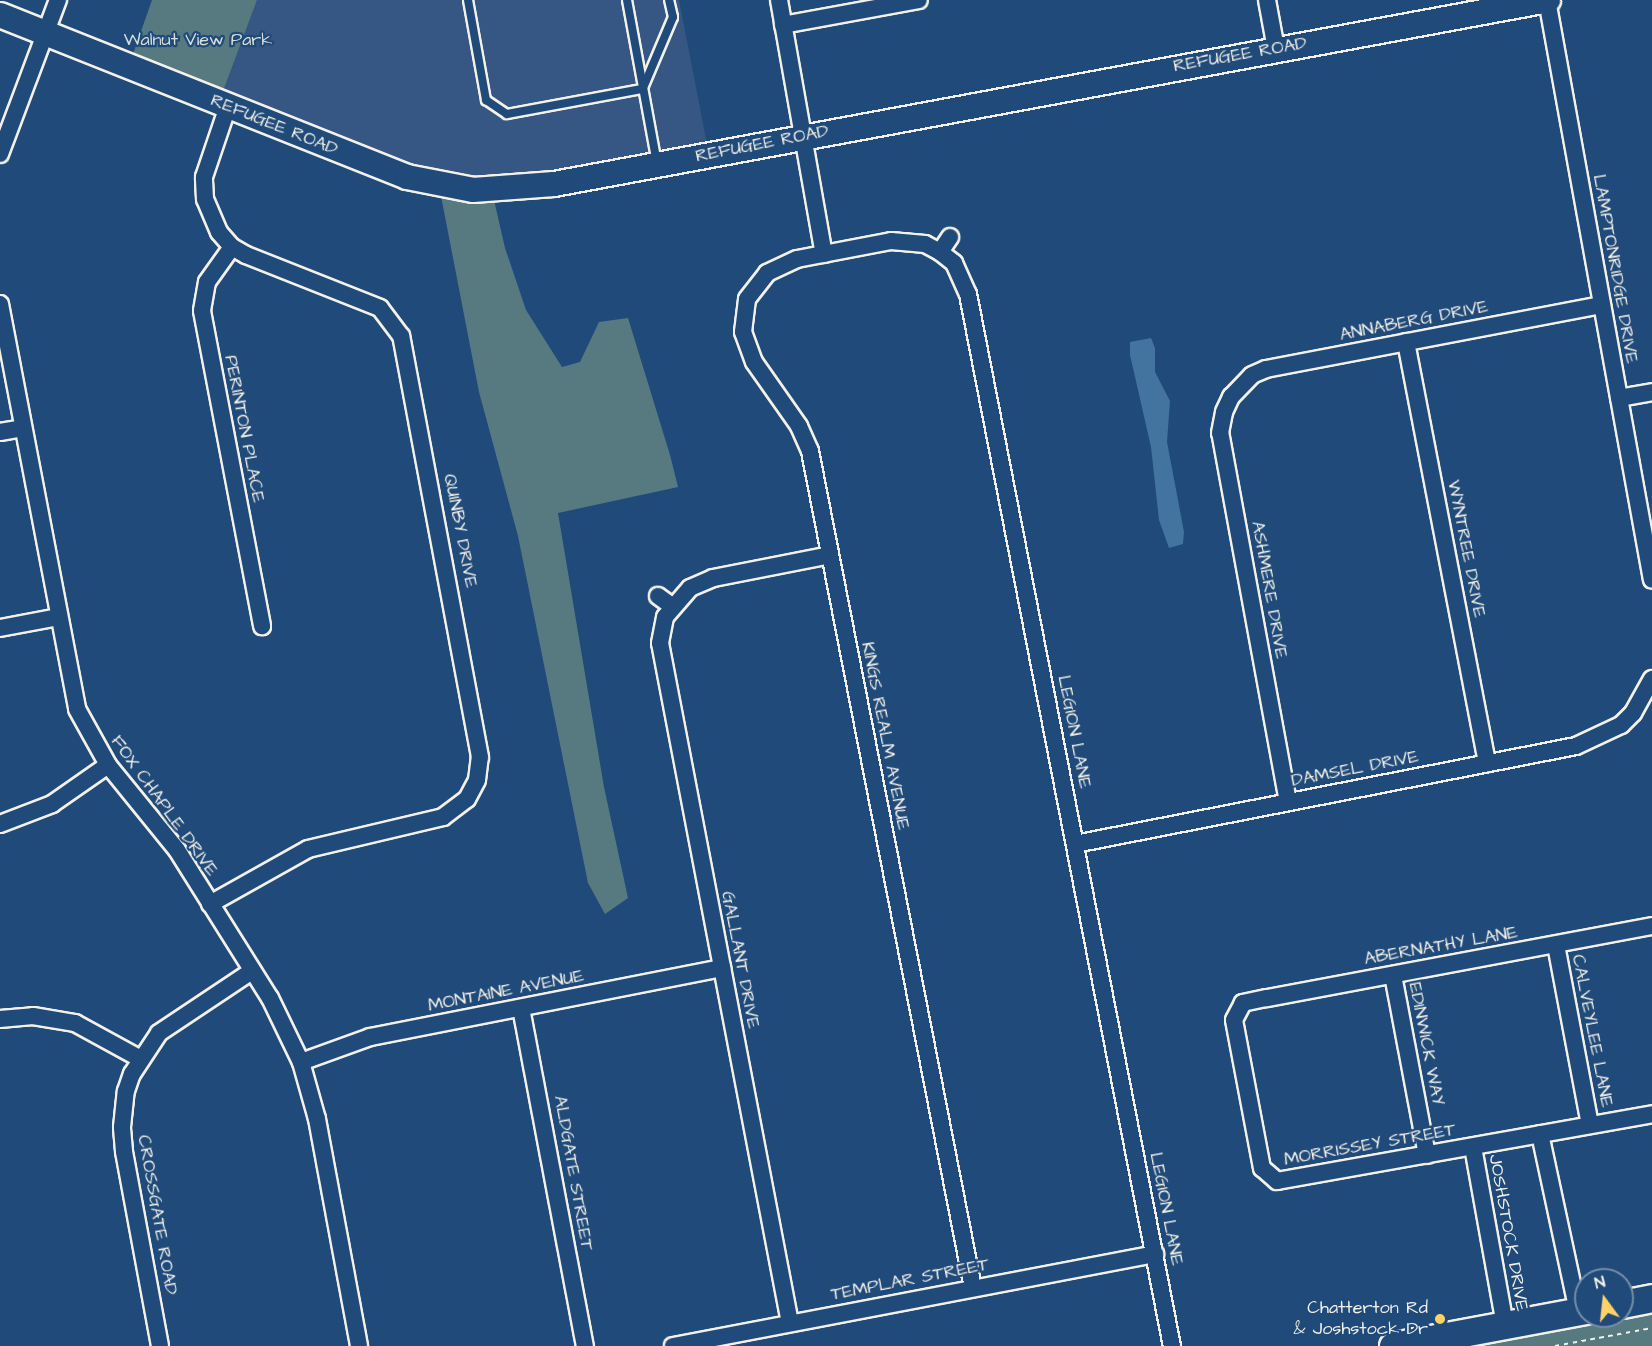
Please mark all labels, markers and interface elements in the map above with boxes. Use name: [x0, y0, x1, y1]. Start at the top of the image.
park label: Walnut View Park: [124, 29, 272, 51]
street label: REFUGEE ROAD: [1172, 33, 1308, 77]
street label: REFUGEE ROAD: [207, 90, 341, 160]
street label: REFUGEE ROAD: [694, 121, 830, 167]
street label: LAMPTONRIDGE DRIVE: [1588, 173, 1642, 365]
street label: ANNABERG DRIVE: [1338, 296, 1490, 346]
street label: PERINTON PLACE: [219, 354, 269, 504]
street label: QUINBY DRIVE: [438, 472, 482, 590]
street label: WYNTREE DRIVE: [1442, 478, 1490, 620]
street label: ASHMERE DRIVE: [1246, 519, 1292, 661]
street label: KINGS REALM AVENUE: [856, 640, 914, 832]
street label: LEGION LANE: [1052, 674, 1096, 790]
street label: FOX CHAPLE DRIVE: [106, 731, 222, 881]
street label: DAMSEL DRIVE: [1290, 746, 1420, 792]
street label: GALLANT DRIVE: [716, 890, 764, 1030]
street label: ABERNATHY LANE: [1363, 922, 1519, 970]
street label: CALVEYLEE LANE: [1567, 953, 1617, 1109]
street label: MONTAINE AVENUE: [426, 965, 586, 1017]
street label: EDINWICK WAY: [1403, 981, 1449, 1107]
street label: ALDGATE STREET: [549, 1094, 597, 1252]
street label: MORRISSEY STREET: [1282, 1119, 1458, 1171]
street label: CROSSGATE ROAD: [132, 1133, 182, 1297]
street label: LEGION LANE: [1144, 1151, 1188, 1267]
street label: JOSHSTOCK DRIVE: [1484, 1153, 1532, 1313]
street label: TEMPLAR STREET: [829, 1254, 991, 1306]
north arrow: [1574, 1268, 1634, 1328]
text: N: [1592, 1271, 1608, 1294]
place label: Chatterton Rd & Joshstock Dr: [1293, 1298, 1428, 1340]
marker: Chatterton Rd & Joshstock Dr: [1433, 1312, 1447, 1326]

